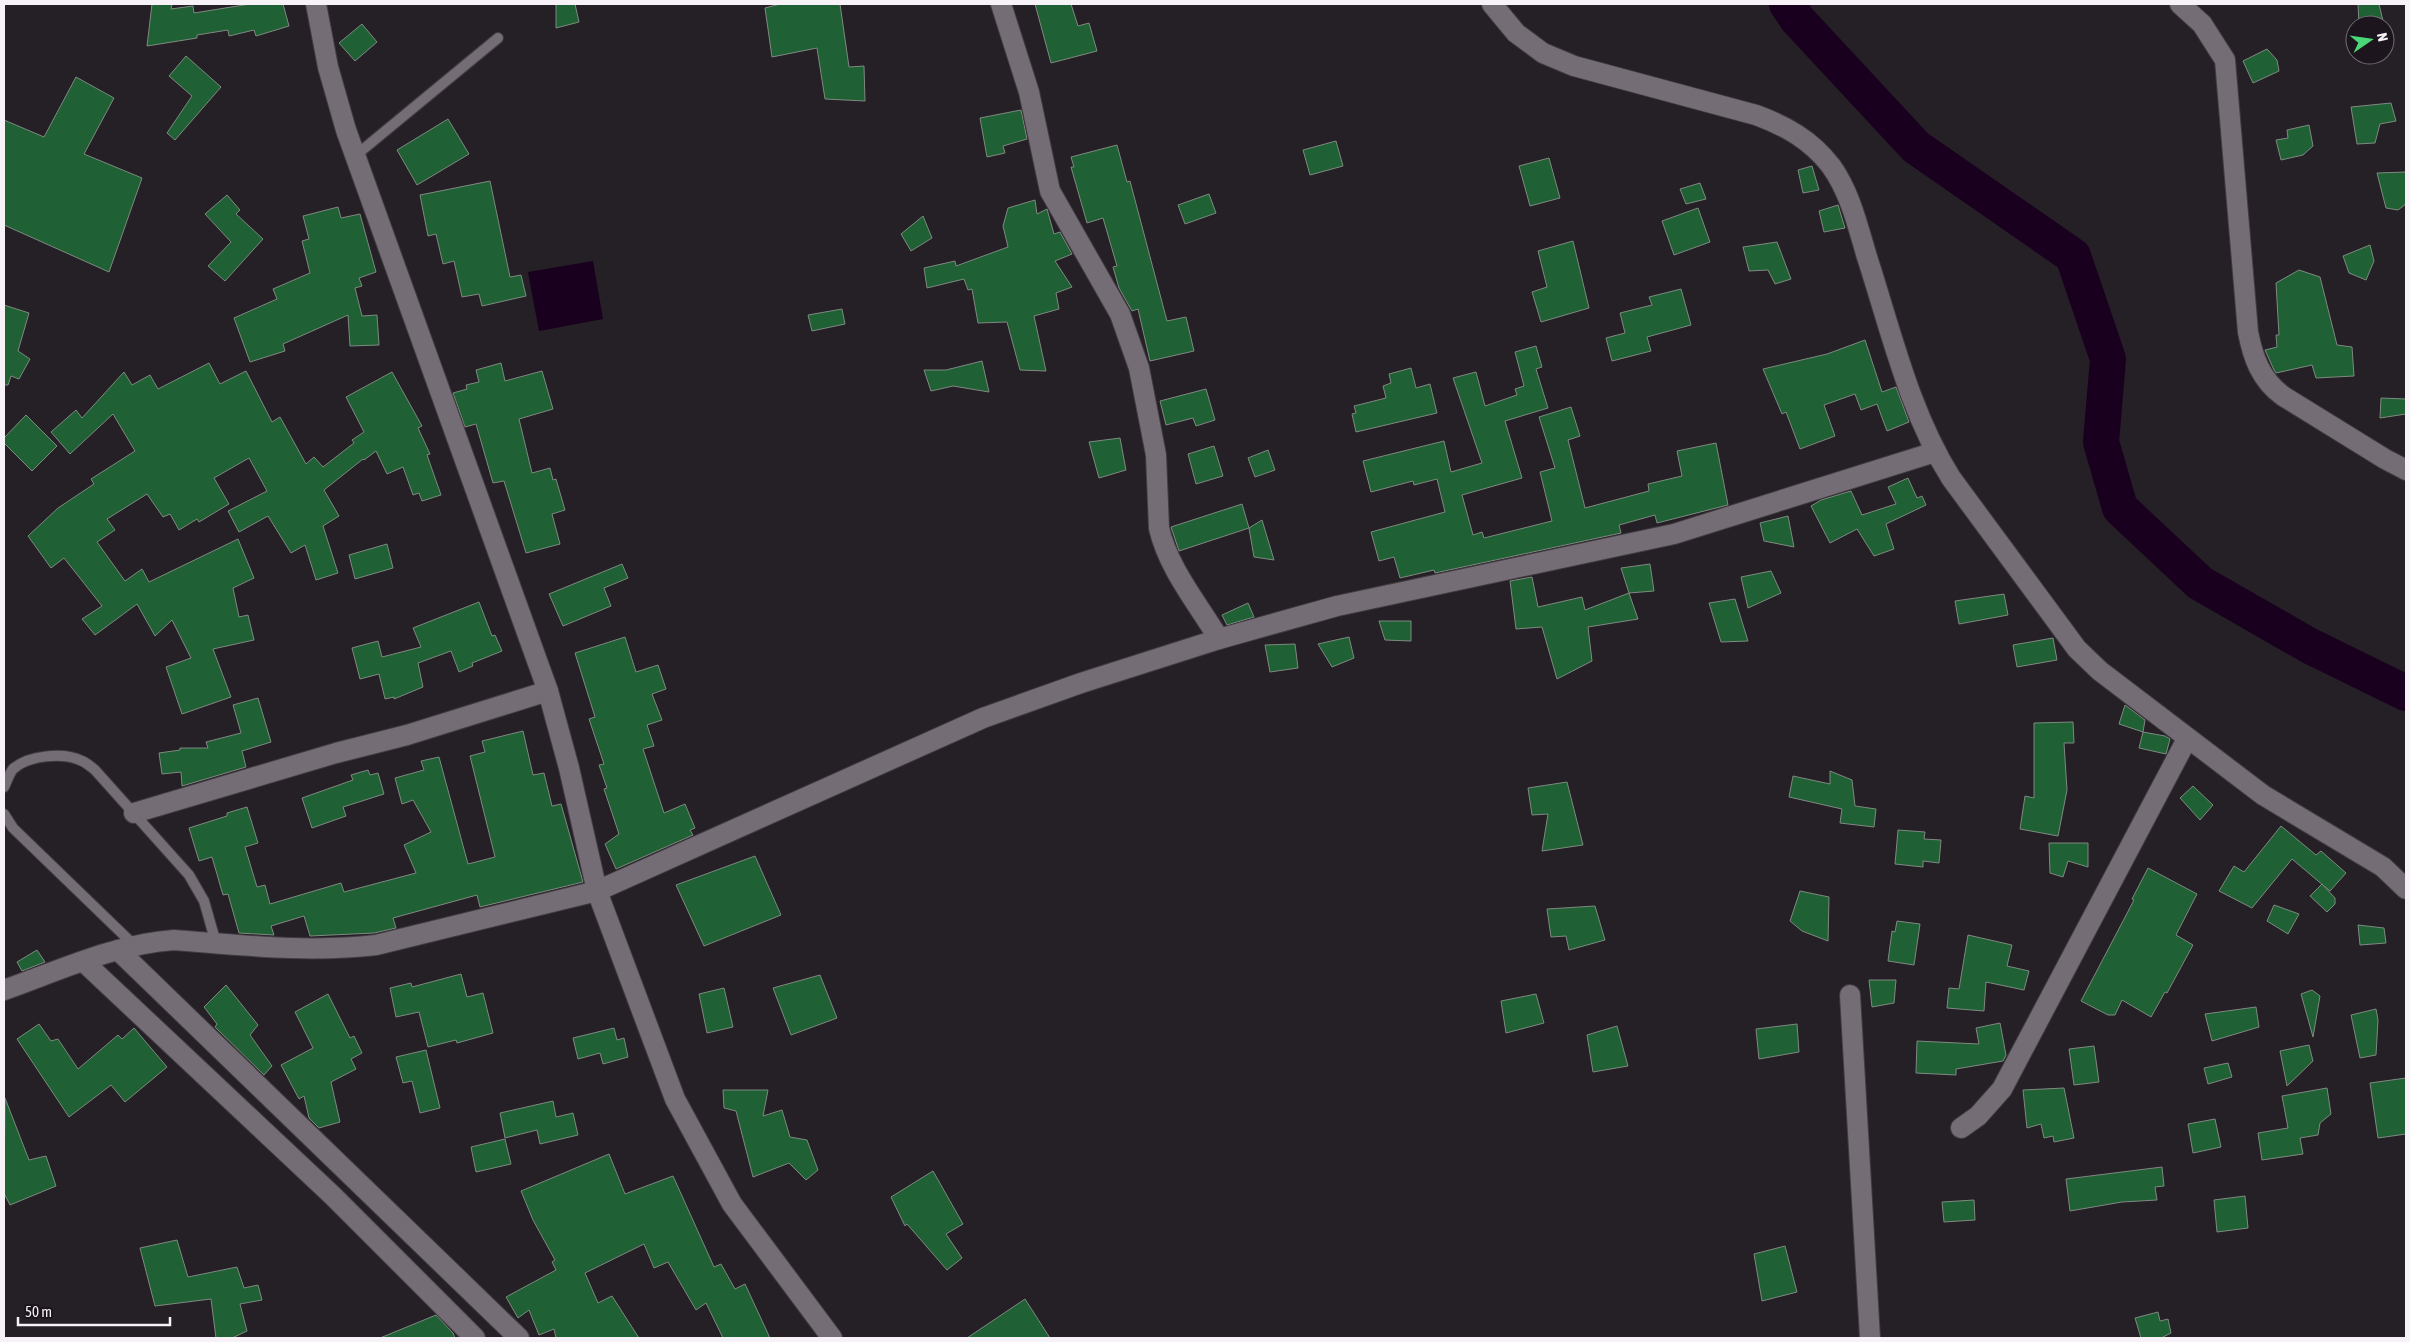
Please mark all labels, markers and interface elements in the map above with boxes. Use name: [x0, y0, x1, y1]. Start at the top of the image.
north arrow: [2345, 15, 2395, 65]
text: N: [2374, 31, 2391, 43]
scale bar: [18, 1294, 170, 1326]
text: 50 m: [25, 1303, 52, 1320]

